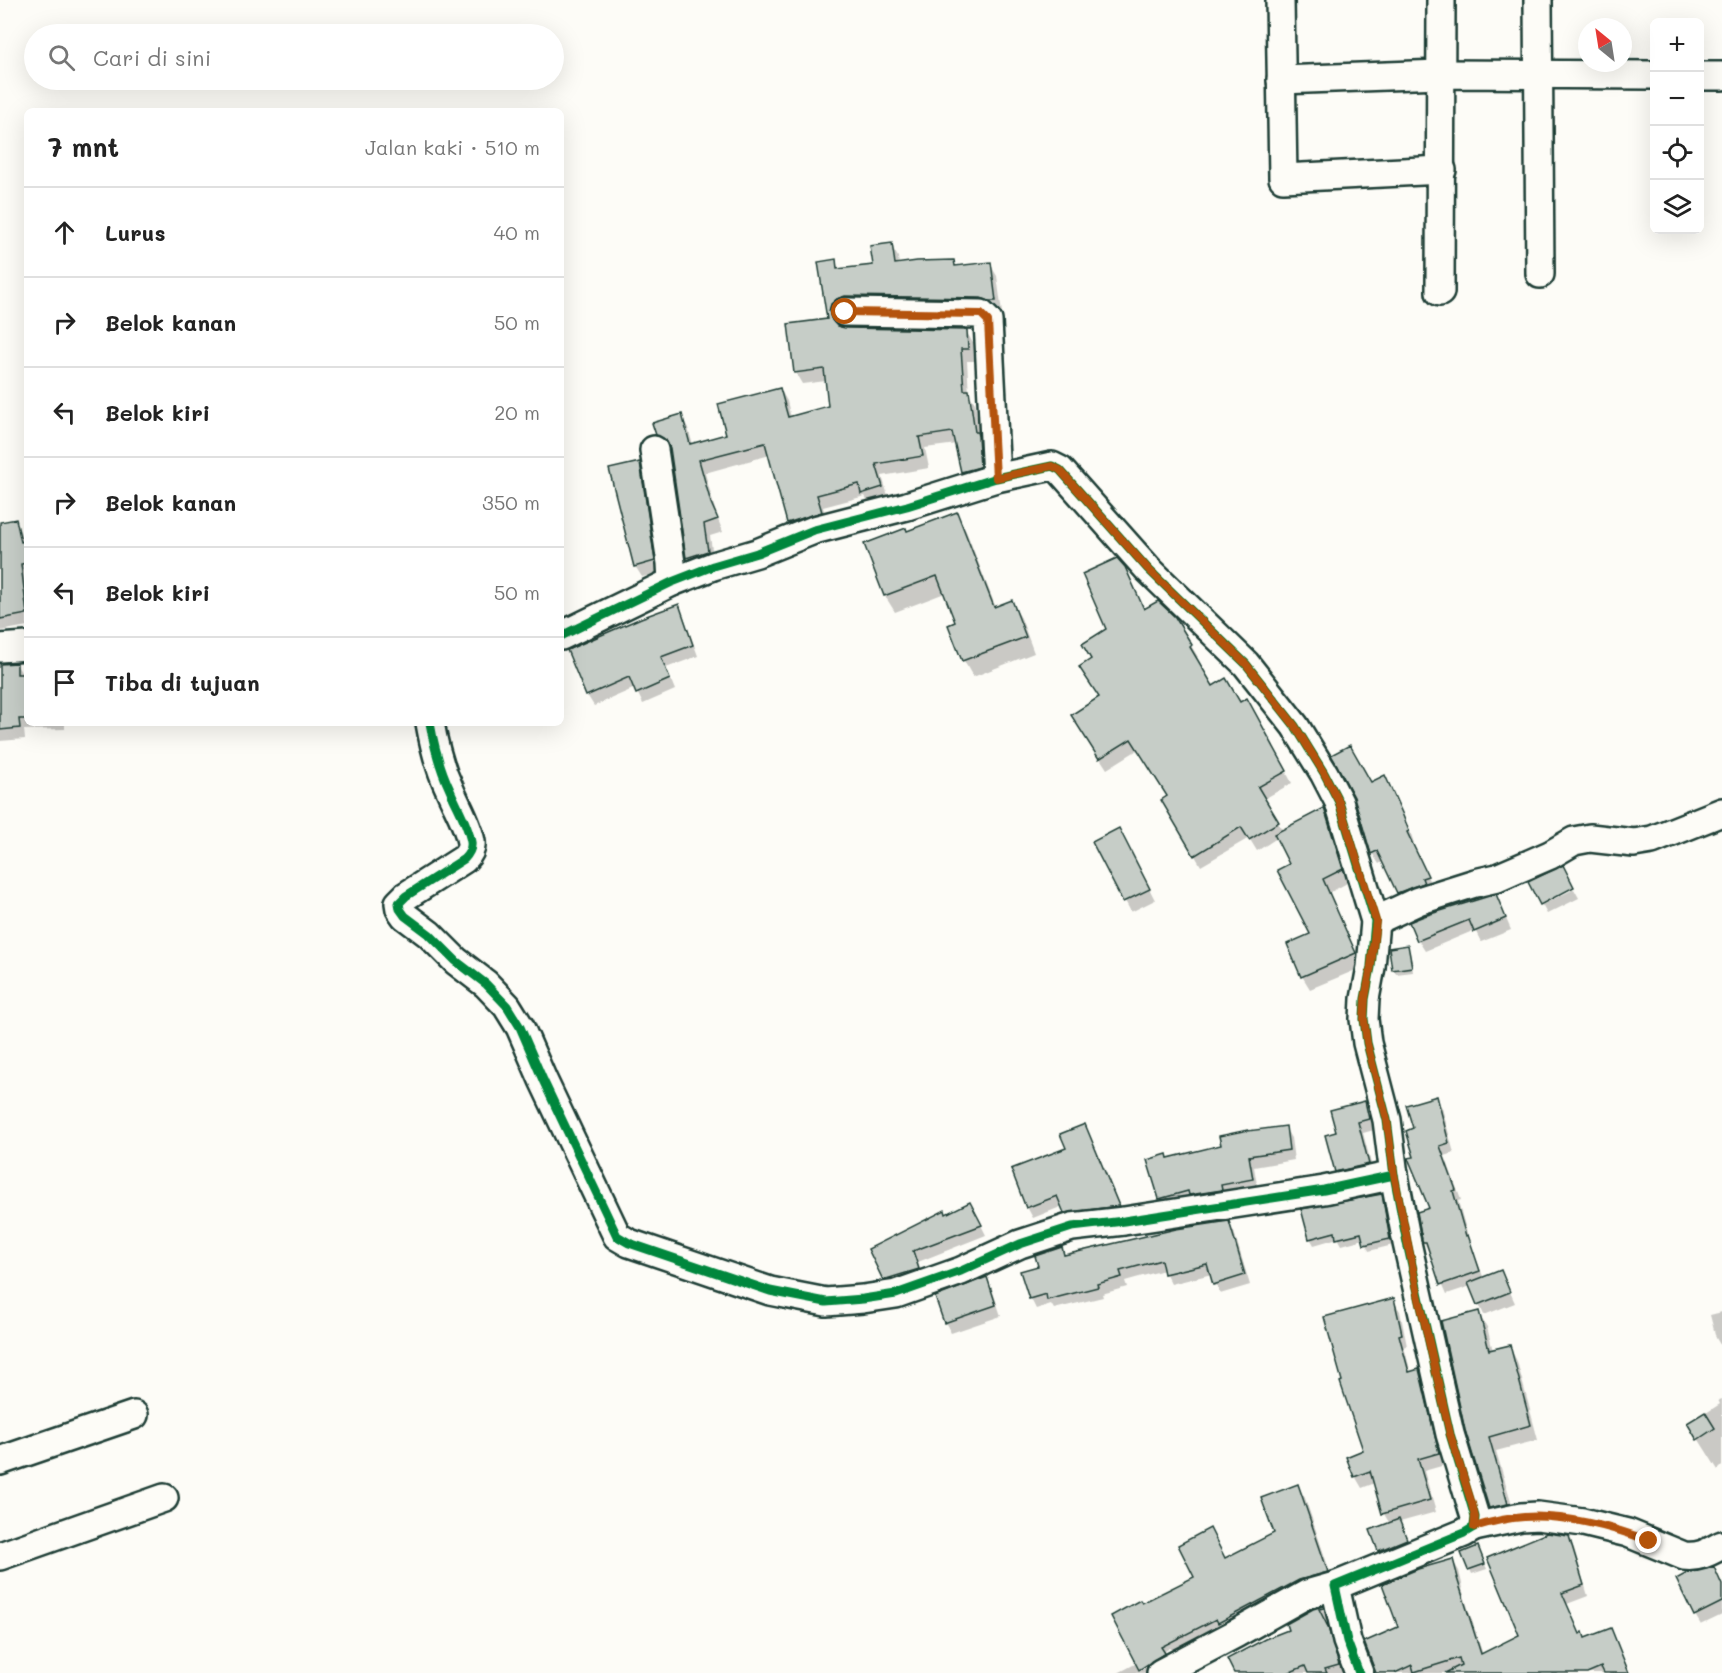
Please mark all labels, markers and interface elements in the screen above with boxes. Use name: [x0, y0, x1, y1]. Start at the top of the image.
north arrow: [1578, 18, 1632, 72]
map controls: [1650, 18, 1704, 234]
button: +: [1650, 18, 1704, 72]
search box: [24, 24, 564, 90]
icon: search: [45, 41, 78, 74]
text: Cari di sini: [93, 43, 211, 72]
button: −: [1650, 72, 1704, 126]
button: locate: [1650, 126, 1704, 180]
text: 7 mnt: [48, 130, 119, 164]
text: Jalan kaki · 510 m: [365, 134, 540, 160]
button: layers: [1650, 180, 1704, 234]
icon: ahead: [48, 216, 81, 249]
text: Lurus: [105, 218, 166, 247]
text: 40 m: [494, 219, 540, 245]
route start: [831, 298, 857, 324]
icon: right: [48, 306, 81, 339]
text: Belok kanan: [105, 308, 236, 337]
text: 50 m: [494, 309, 540, 335]
icon: left: [48, 396, 81, 429]
text: Belok kiri: [105, 398, 210, 427]
text: 20 m: [494, 399, 540, 425]
icon: right: [48, 486, 81, 519]
text: Belok kanan: [105, 488, 236, 517]
text: 350 m: [482, 489, 540, 515]
icon: left: [48, 576, 81, 609]
text: Belok kiri: [105, 578, 210, 607]
text: 50 m: [494, 579, 540, 605]
icon: arrive: [48, 666, 81, 699]
text: Tiba di tujuan: [105, 668, 260, 697]
route end: [1635, 1527, 1661, 1553]

